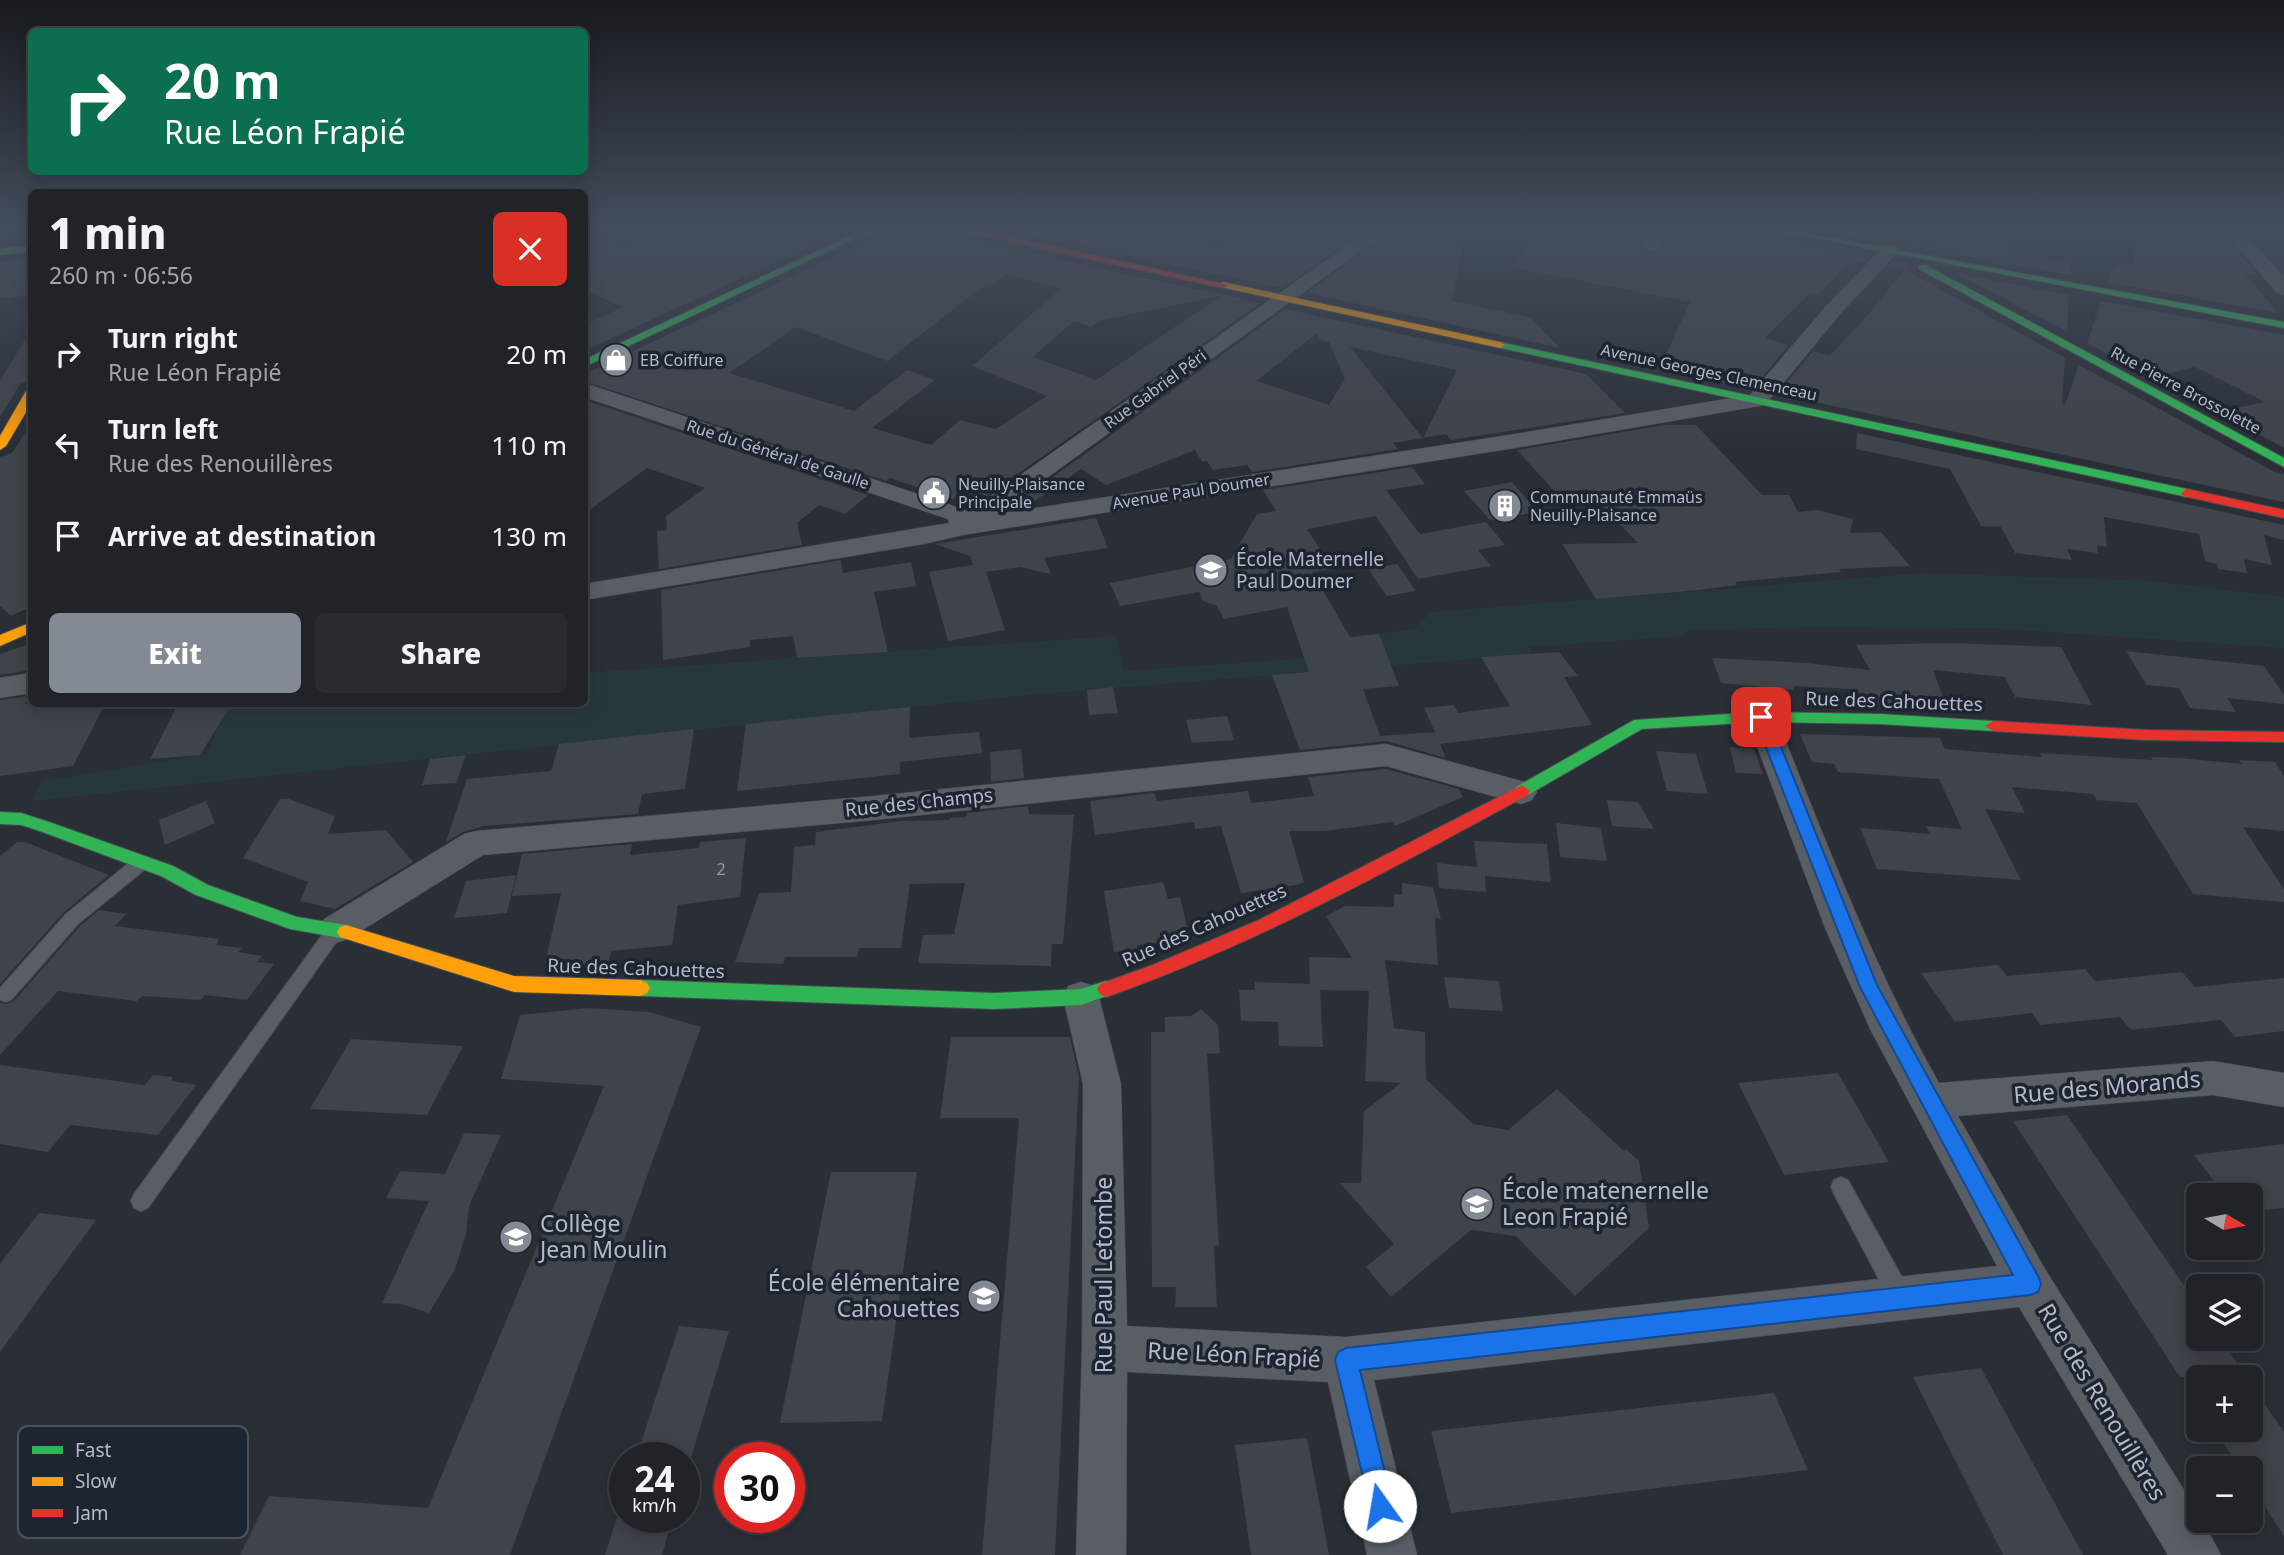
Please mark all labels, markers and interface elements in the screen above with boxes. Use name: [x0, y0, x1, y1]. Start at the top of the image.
text: 20 m: [164, 47, 281, 113]
icon: right: [49, 56, 140, 147]
text: Rue Léon Frapié: [164, 110, 405, 153]
text: 1 min: [49, 204, 166, 261]
button: close: [493, 212, 567, 286]
text: 260 m · 06:56: [49, 259, 193, 291]
text: Turn right: [108, 320, 238, 356]
icon: right: [49, 335, 87, 373]
text: 20 m: [506, 336, 567, 372]
street label: Avenue Georges Clemenceau: [1599, 338, 1819, 406]
shop icon: EB Coiffure: [597, 341, 635, 379]
street label: Rue Pierre Brossolette: [2107, 341, 2265, 439]
street label: Rue Gabriel Péri: [1100, 345, 1210, 433]
place label: EB Coiffure: [640, 349, 724, 371]
text: Rue Léon Frapié: [108, 356, 282, 388]
text: Turn left: [108, 411, 219, 447]
street label: Rue du Général de Gaulle: [684, 414, 872, 494]
icon: left: [49, 426, 87, 464]
text: 110 m: [491, 427, 567, 463]
text: Rue des Renouillères: [108, 447, 333, 479]
street label: Avenue Paul Doumer: [1111, 468, 1272, 514]
place label: Neuilly-Plaisance Principale: [958, 473, 1085, 513]
public building icon: Neuilly-Plaisance Principale: [915, 474, 953, 512]
place label: Communauté Emmaüs Neuilly-Plaisance: [1530, 486, 1703, 526]
building icon: Communauté Emmaüs Neuilly-Plaisance: [1486, 487, 1524, 525]
icon: arrive: [49, 517, 87, 555]
text: Arrive at destination: [108, 518, 377, 554]
text: 130 m: [491, 518, 567, 554]
place label: École Maternelle Paul Doumer: [1236, 546, 1384, 594]
school or university icon: École Maternelle Paul Doumer: [1192, 551, 1230, 589]
button: Exit: [49, 613, 301, 693]
button: Share: [315, 613, 567, 693]
street label: Rue des Cahouettes: [1805, 685, 1983, 717]
pin: [1731, 687, 1791, 747]
icon: arrive: [1742, 698, 1780, 736]
street label: Rue des Champs: [844, 781, 994, 823]
house number: 2: [716, 858, 726, 880]
street label: Rue des Cahouettes: [1118, 877, 1290, 973]
street label: Rue des Cahouettes: [547, 952, 725, 984]
street label: Rue des Morands: [2012, 1062, 2202, 1110]
place label: École matenernelle Leon Frapié: [1502, 1174, 1709, 1232]
street label: Rue Paul Letombe: [1087, 1177, 1119, 1373]
north arrow: [2186, 1183, 2263, 1260]
map controls: [2186, 1183, 2263, 1533]
school or university icon: École matenernelle Leon Frapié: [1458, 1185, 1496, 1223]
place label: Collège Jean Moulin: [538, 1207, 667, 1265]
school or university icon: Collège Jean Moulin: [497, 1218, 535, 1256]
place label: École élémentaire Cahouettes: [768, 1266, 960, 1324]
button: layers: [2186, 1274, 2263, 1351]
school or university icon: École élémentaire Cahouettes: [965, 1277, 1003, 1315]
street label: Rue des Renouillères: [2031, 1297, 2175, 1506]
street label: Rue Léon Frapié: [1147, 1333, 1322, 1375]
button: +: [2186, 1365, 2263, 1442]
legend: [18, 1426, 248, 1538]
text: Fast: [75, 1437, 112, 1463]
speed limit sign: 30: [714, 1442, 805, 1533]
text: 24: [634, 1455, 675, 1502]
button: −: [2186, 1456, 2263, 1533]
text: Slow: [75, 1468, 116, 1494]
position arrow: [1343, 1469, 1417, 1543]
text: km/h: [632, 1493, 677, 1517]
text: Jam: [73, 1500, 109, 1526]

